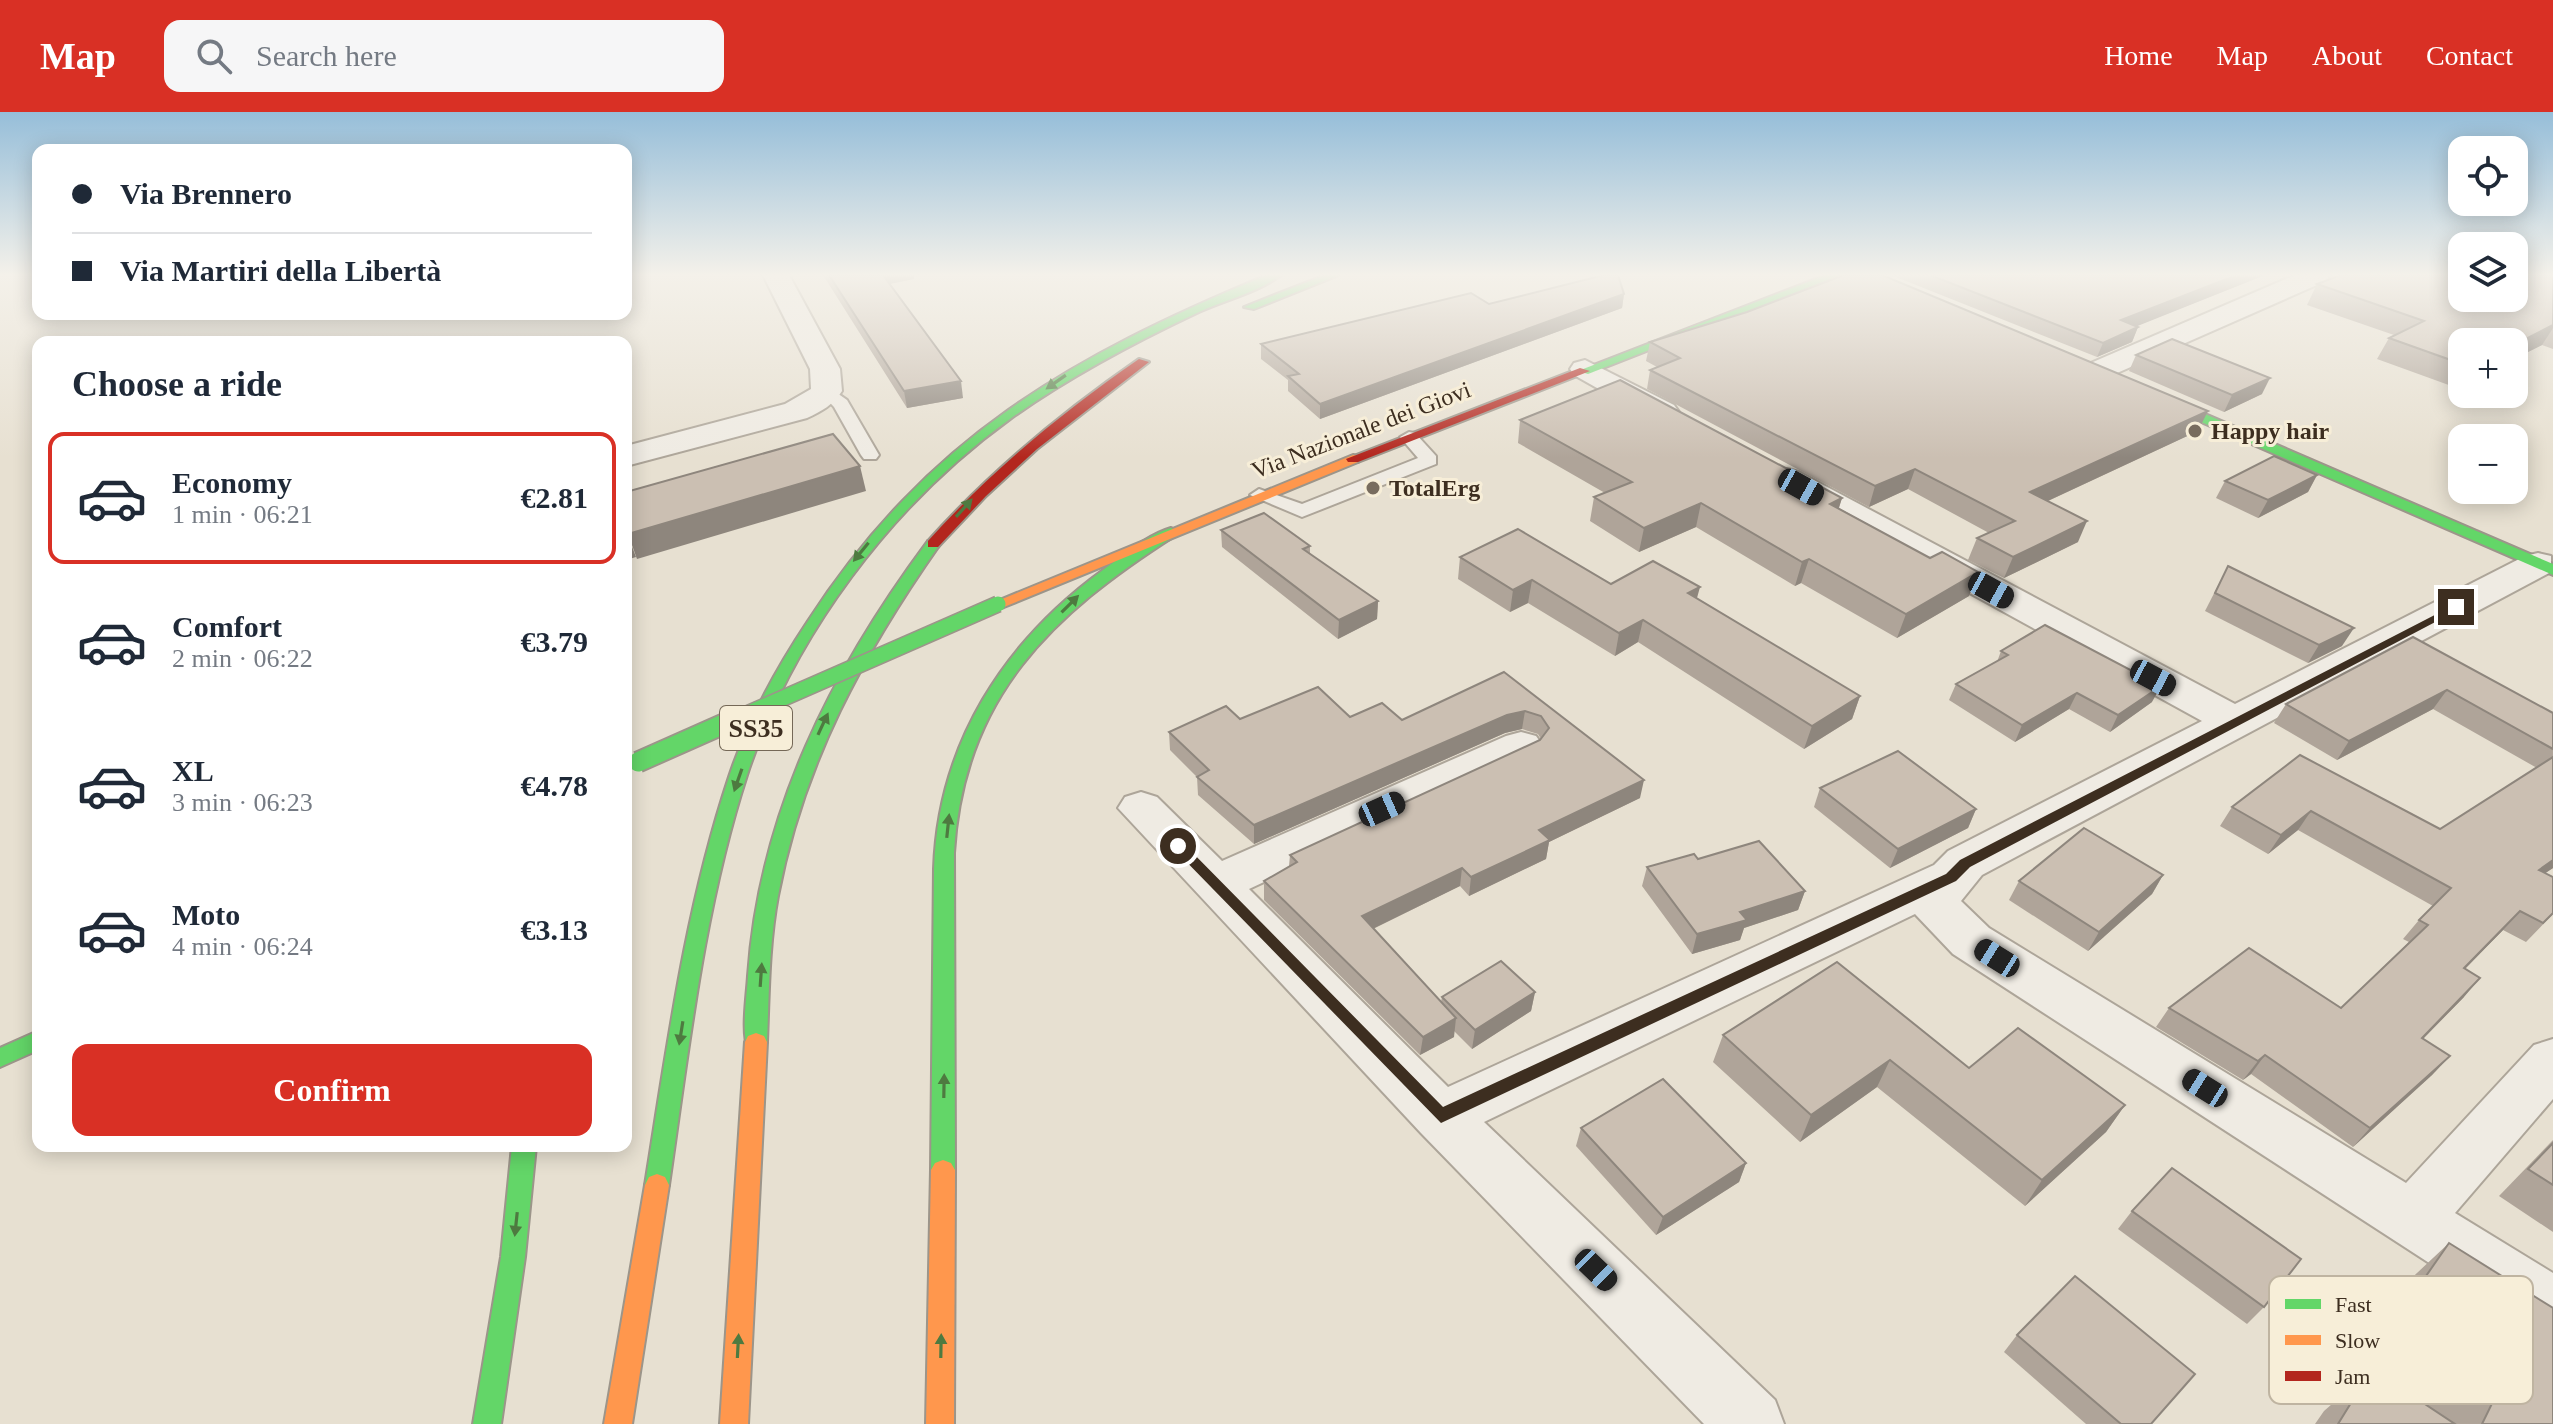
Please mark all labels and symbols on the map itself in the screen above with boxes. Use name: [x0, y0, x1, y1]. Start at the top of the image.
one-way arrow: [1045, 374, 1066, 389]
street label: Via Nazionale dei Giovi: [1248, 376, 1474, 484]
place label: Happy hair: [2211, 418, 2329, 444]
marker: Happy hair: [2186, 422, 2204, 440]
car: [1774, 465, 1828, 509]
place label: TotalErg: [1389, 475, 1480, 501]
marker: TotalErg: [1364, 479, 1382, 497]
one-way arrow: [955, 498, 973, 517]
one-way arrow: [853, 542, 869, 562]
car: [1964, 568, 2018, 612]
route end: [2438, 589, 2474, 625]
one-way arrow: [1060, 596, 1079, 614]
car: [2126, 656, 2180, 700]
road number: SS35: [720, 706, 792, 750]
one-way arrow: [816, 713, 830, 736]
one-way arrow: [731, 768, 743, 792]
car: [1355, 788, 1409, 830]
one-way arrow: [941, 813, 954, 838]
route start: [1160, 828, 1196, 864]
car: [1970, 935, 2024, 981]
one-way arrow: [755, 962, 768, 987]
one-way arrow: [675, 1021, 687, 1046]
car: [2178, 1065, 2232, 1111]
one-way arrow: [938, 1073, 950, 1098]
one-way arrow: [510, 1212, 523, 1237]
car: [1570, 1245, 1622, 1295]
legend: [2269, 1276, 2533, 1404]
text: Fast: [2335, 1292, 2372, 1317]
text: Slow: [2335, 1328, 2380, 1353]
one-way arrow: [731, 1333, 744, 1358]
one-way arrow: [935, 1333, 947, 1358]
text: Jam: [2335, 1364, 2370, 1389]

